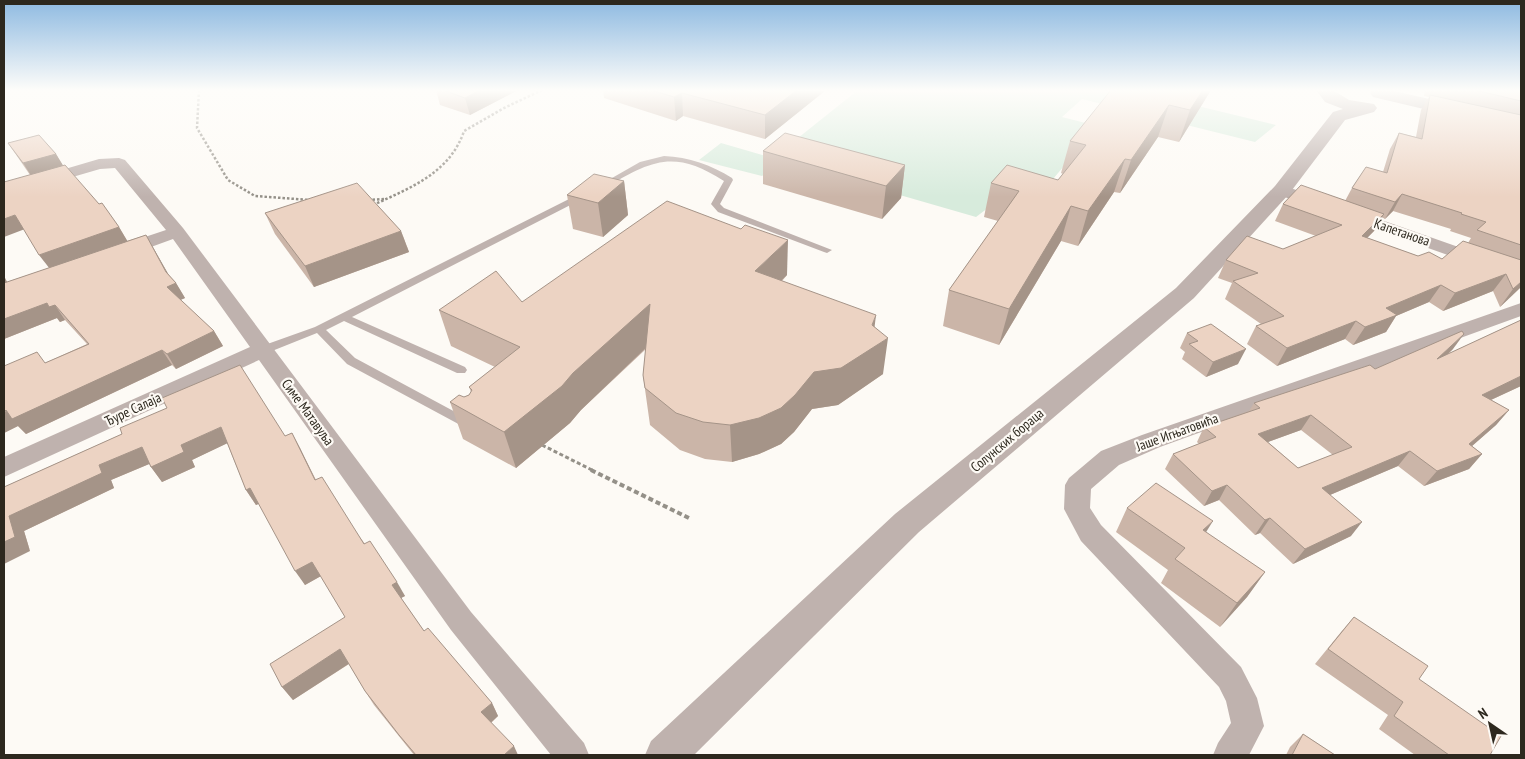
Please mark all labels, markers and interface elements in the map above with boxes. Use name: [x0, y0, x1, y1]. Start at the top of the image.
street label: Капетанова: [1372, 214, 1432, 250]
street label: Симе Матавуља: [278, 375, 338, 449]
street label: Ђуре Салаја: [102, 388, 164, 430]
street label: Солунских бораца: [967, 404, 1047, 476]
street label: Јаше Игњатовића: [1133, 409, 1221, 456]
north arrow: [1465, 699, 1515, 749]
text: N: [1475, 704, 1491, 723]

